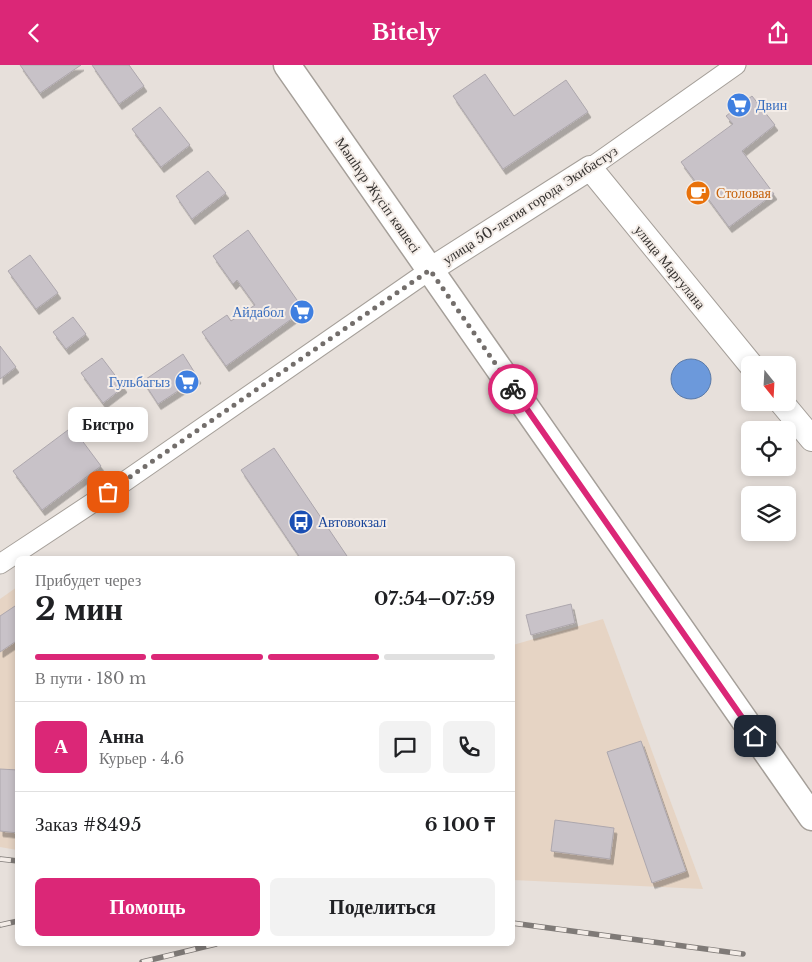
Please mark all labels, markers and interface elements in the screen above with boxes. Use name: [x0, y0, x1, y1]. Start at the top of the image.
icon: back: [20, 19, 48, 47]
text: Bitely: [372, 19, 440, 46]
icon: share: [764, 19, 792, 47]
supermarket icon: Двин: [726, 92, 752, 118]
place label: Двин: [756, 96, 788, 114]
street label: Мәшһүр Жүсіп көшесі: [331, 134, 425, 256]
street label: улица 50-летия города Экибастуз: [439, 141, 621, 268]
cafe icon: Столовая: [685, 180, 711, 206]
place label: Столовая: [716, 184, 772, 202]
street label: улица Маргулана: [631, 221, 710, 313]
supermarket icon: Айдабол: [289, 299, 315, 325]
place label: Айдабол: [232, 303, 284, 321]
north arrow: [741, 356, 796, 411]
map controls: [741, 356, 796, 541]
courier: [488, 364, 538, 414]
supermarket icon: Гульбагыз: [174, 369, 200, 395]
place label: Гульбагыз: [109, 373, 170, 391]
icon: bike: [499, 375, 527, 403]
callout: Бистро: [68, 407, 148, 442]
text: Бистро: [82, 414, 134, 434]
button: locate: [741, 421, 796, 476]
pin: [87, 471, 129, 513]
icon: bag: [94, 478, 122, 506]
button: layers: [741, 486, 796, 541]
bus stop icon: Автовокзал: [288, 509, 314, 535]
place label: Автовокзал: [318, 513, 386, 531]
text: Прибудет через: [35, 570, 141, 590]
text: 07:54–07:59: [374, 587, 495, 610]
text: 2 мин: [35, 589, 123, 629]
text: В пути · 180 m: [35, 668, 146, 688]
pin: [734, 715, 776, 757]
button: chat: [379, 721, 431, 773]
button: phone: [443, 721, 495, 773]
icon: home: [741, 722, 769, 750]
text: Анна: [99, 725, 144, 748]
text: А: [54, 735, 68, 758]
text: Курьер · 4.6: [99, 748, 184, 768]
text: Заказ #8495: [35, 813, 142, 836]
text: 6 100 ₸: [425, 813, 495, 836]
button: Помощь: [35, 878, 260, 936]
button: Поделиться: [270, 878, 495, 936]

